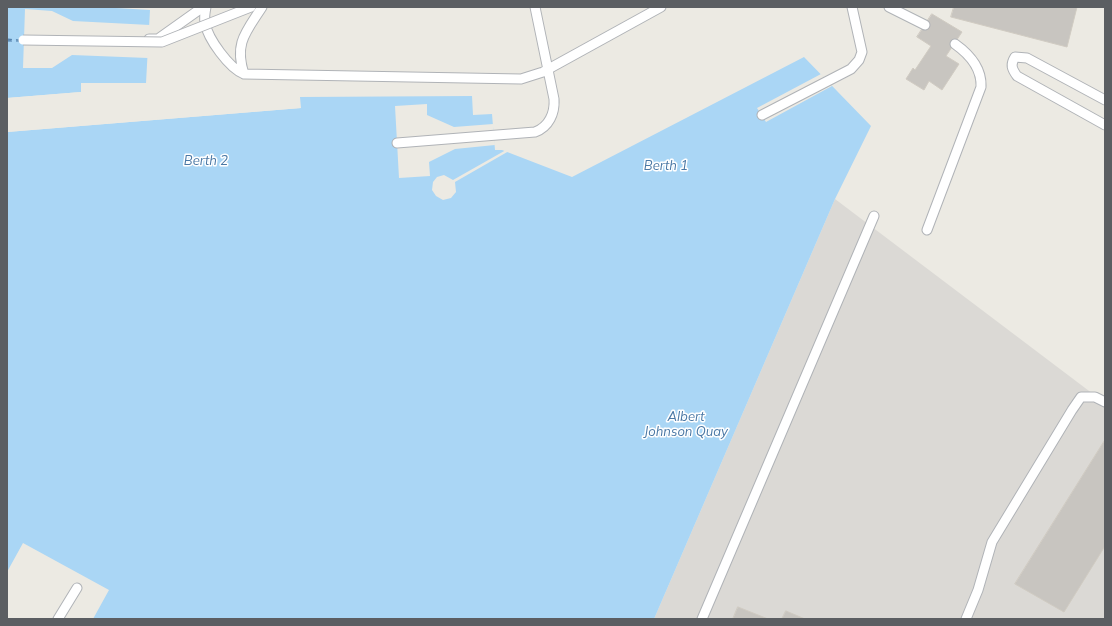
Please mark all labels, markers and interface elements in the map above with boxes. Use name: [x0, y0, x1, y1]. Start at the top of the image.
water label: Berth 2: [184, 153, 228, 169]
water label: Berth 1: [644, 158, 688, 174]
water label: Albert Johnson Quay: [644, 409, 728, 440]

